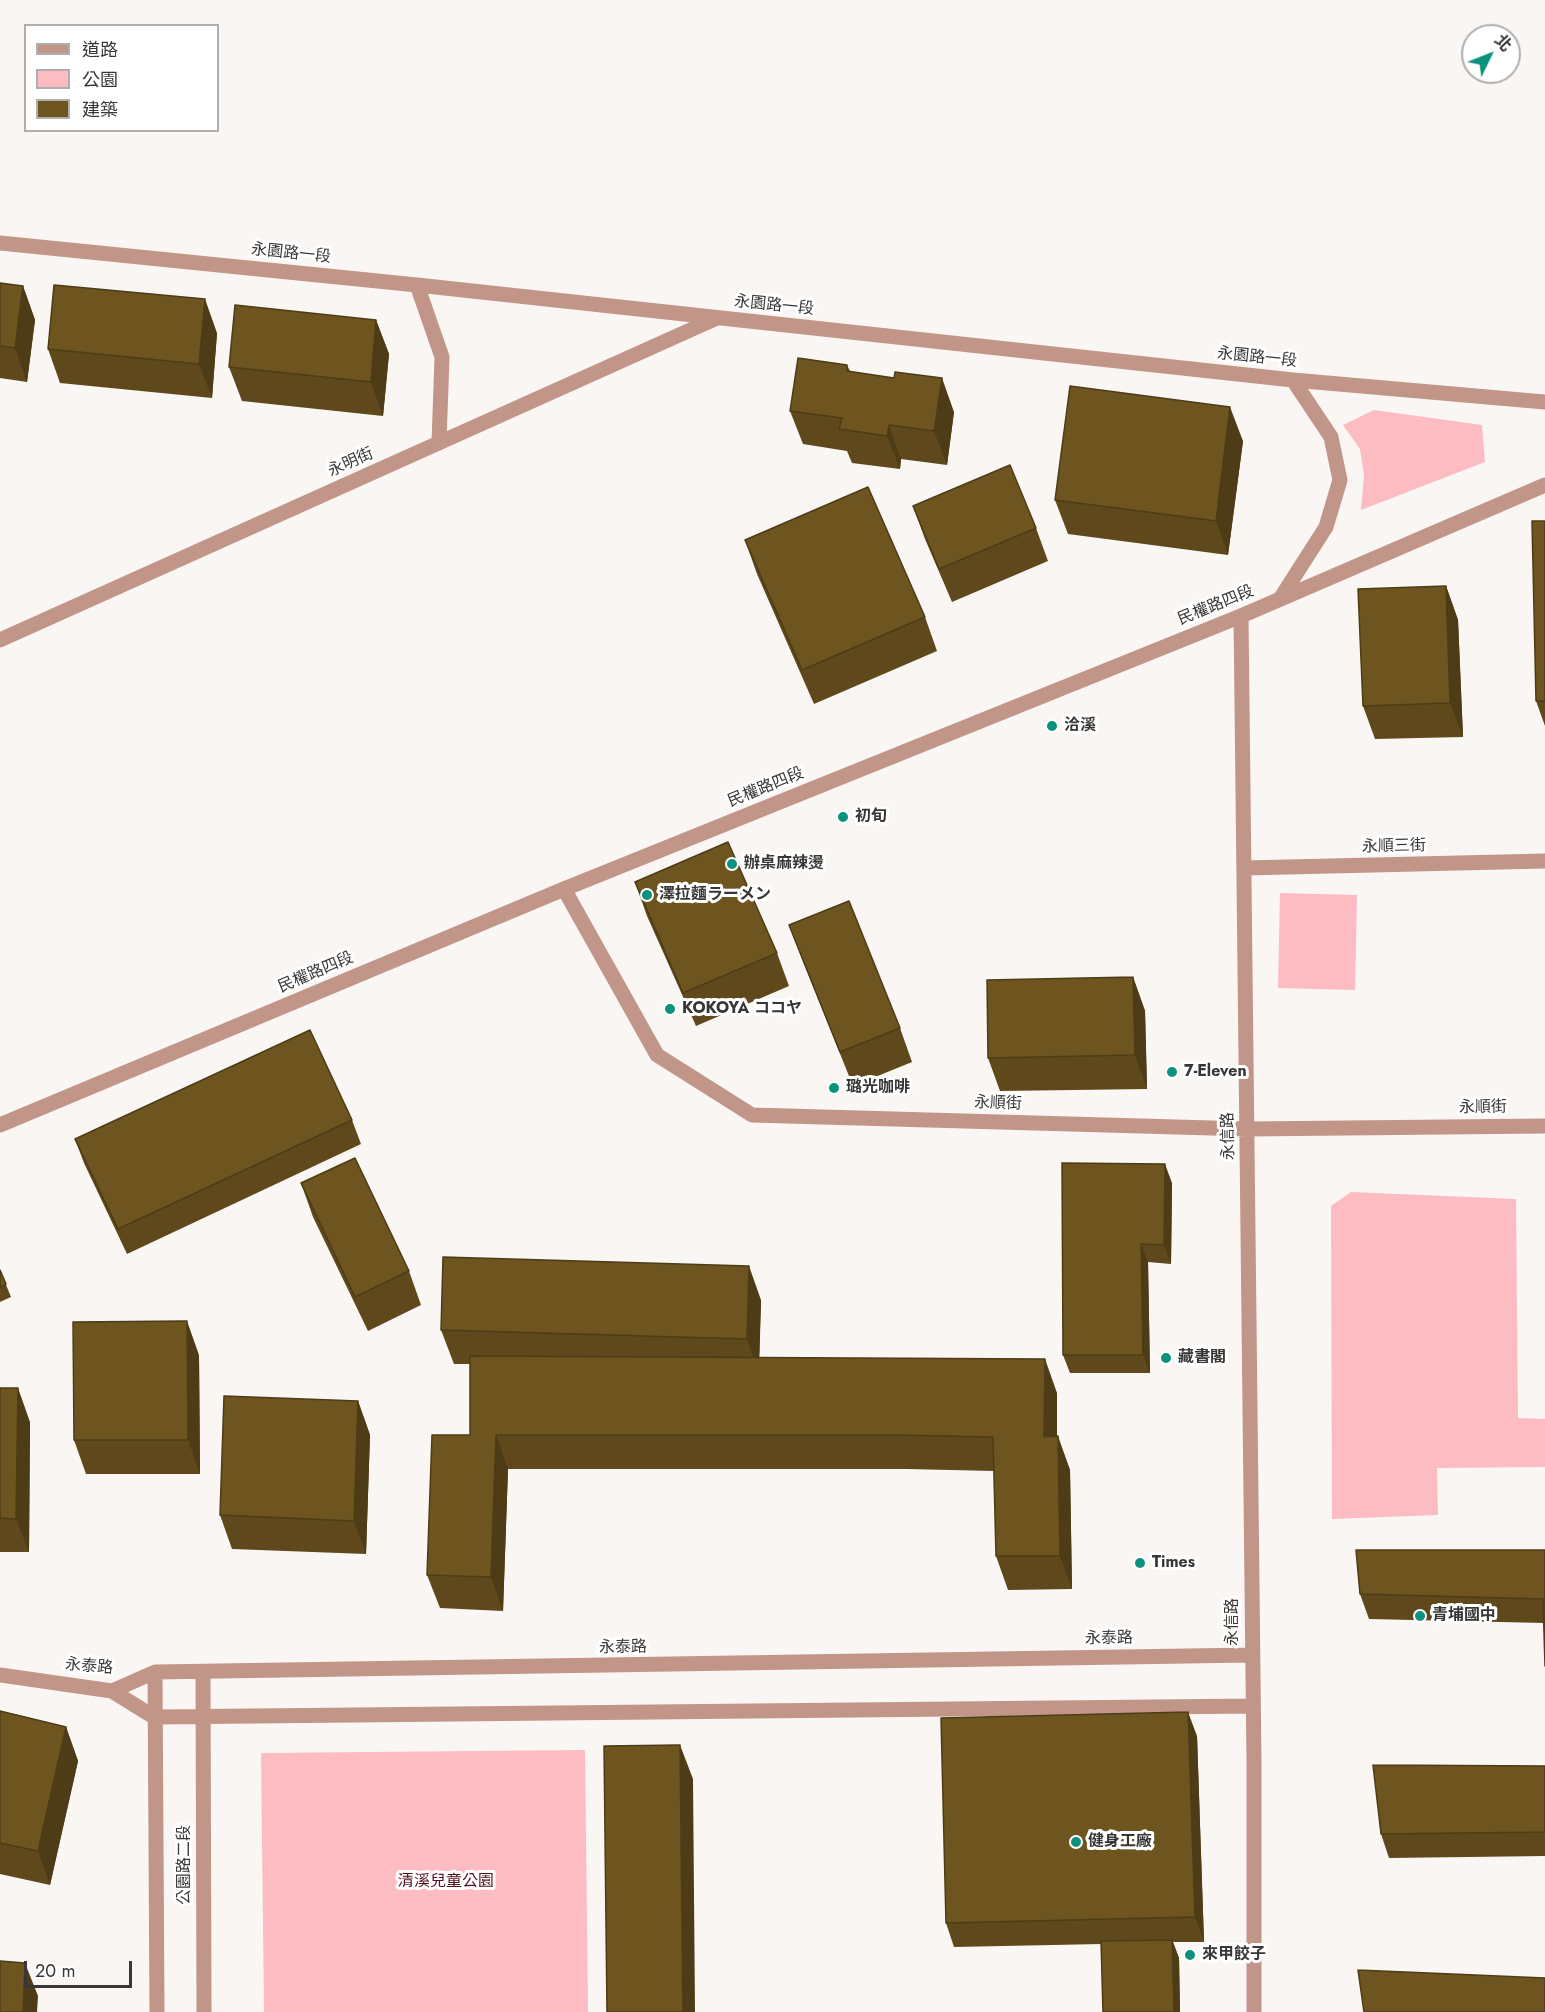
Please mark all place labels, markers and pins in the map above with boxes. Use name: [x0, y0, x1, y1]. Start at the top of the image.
place label: 洽溪: [1064, 716, 1096, 736]
marker: 洽溪: [1045, 719, 1059, 733]
place label: 初旬: [855, 807, 887, 827]
marker: 初旬: [836, 810, 850, 824]
place label: 辦桌麻辣燙: [744, 854, 824, 874]
marker: 辦桌麻辣燙: [725, 857, 739, 871]
place label: 澤拉麵ラーメン: [659, 885, 771, 905]
marker: 澤拉麵ラーメン: [640, 888, 654, 902]
place label: KOKOYA ココヤ: [682, 999, 802, 1019]
marker: KOKOYA ココヤ: [663, 1002, 677, 1016]
place label: 7-Eleven: [1184, 1062, 1247, 1082]
marker: 7-Eleven: [1165, 1065, 1179, 1079]
place label: 璐光咖啡: [846, 1078, 910, 1098]
marker: 璐光咖啡: [827, 1081, 841, 1095]
place label: 藏書閣: [1178, 1348, 1226, 1368]
marker: 藏書閣: [1159, 1351, 1173, 1365]
place label: Times: [1152, 1553, 1195, 1573]
marker: Times: [1133, 1556, 1147, 1570]
place label: 青埔國中: [1432, 1606, 1496, 1626]
marker: 青埔國中: [1413, 1609, 1427, 1623]
place label: 健身工廠: [1088, 1832, 1152, 1852]
marker: 健身工廠: [1069, 1835, 1083, 1849]
place label: 來甲餃子: [1202, 1945, 1266, 1965]
marker: 來甲餃子: [1183, 1948, 1197, 1962]

